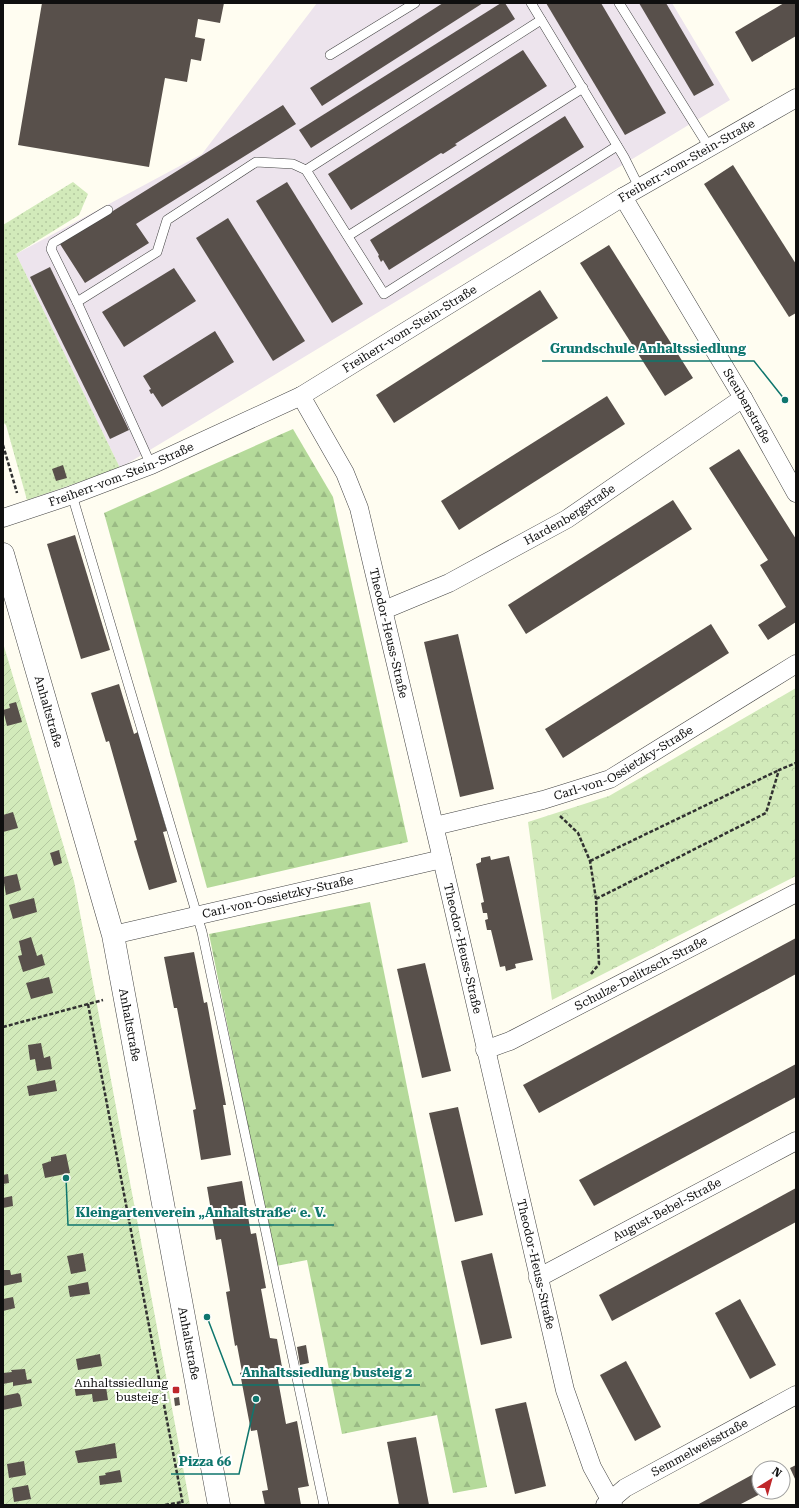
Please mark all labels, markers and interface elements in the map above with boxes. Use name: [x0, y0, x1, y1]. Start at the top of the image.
street label: Freiherr-vom-Stein-Straße: [616, 116, 757, 205]
street label: Freiherr-vom-Stein-Straße: [340, 282, 479, 376]
callout: Grundschule Anhaltssiedlung: [542, 336, 754, 361]
text: Grundschule Anhaltssiedlung: [550, 341, 746, 356]
street label: Steubenstraße: [720, 366, 774, 446]
street label: Freiherr-vom-Stein-Straße: [47, 439, 196, 509]
street label: Hardenbergstraße: [522, 481, 618, 548]
street label: Theodor-Heuss-Straße: [366, 567, 411, 700]
street label: Anhaltstraße: [31, 674, 66, 749]
street label: Carl-von-Ossietzky-Straße: [552, 722, 696, 803]
street label: Carl-von-Ossietzky-Straße: [201, 873, 355, 921]
street label: Theodor-Heuss-Straße: [441, 882, 485, 1015]
street label: Schulze-Delitzsch-Straße: [572, 933, 710, 1013]
street label: Anhaltstraße: [116, 987, 143, 1063]
street label: August-Bebel-Straße: [610, 1175, 724, 1244]
street label: Theodor-Heuss-Straße: [514, 1198, 558, 1331]
callout: Kleingartenverein „Anhaltstraße“ e. V.: [68, 1200, 334, 1225]
text: Kleingartenverein „Anhaltstraße“ e. V.: [76, 1205, 326, 1220]
street label: Anhaltstraße: [175, 1306, 203, 1382]
callout: Anhaltssiedlung busteig 2: [233, 1360, 420, 1385]
text: Anhaltssiedlung busteig 2: [242, 1365, 412, 1380]
place label: Anhaltssiedlung busteig 1: [74, 1376, 168, 1404]
marker: Anhaltssiedlung busteig 1: [171, 1385, 181, 1395]
street label: Semmelweisstraße: [649, 1415, 750, 1479]
callout: Pizza 66: [171, 1449, 239, 1474]
text: Pizza 66: [179, 1454, 231, 1469]
north arrow: [751, 1460, 791, 1500]
text: N: [769, 1465, 784, 1480]

